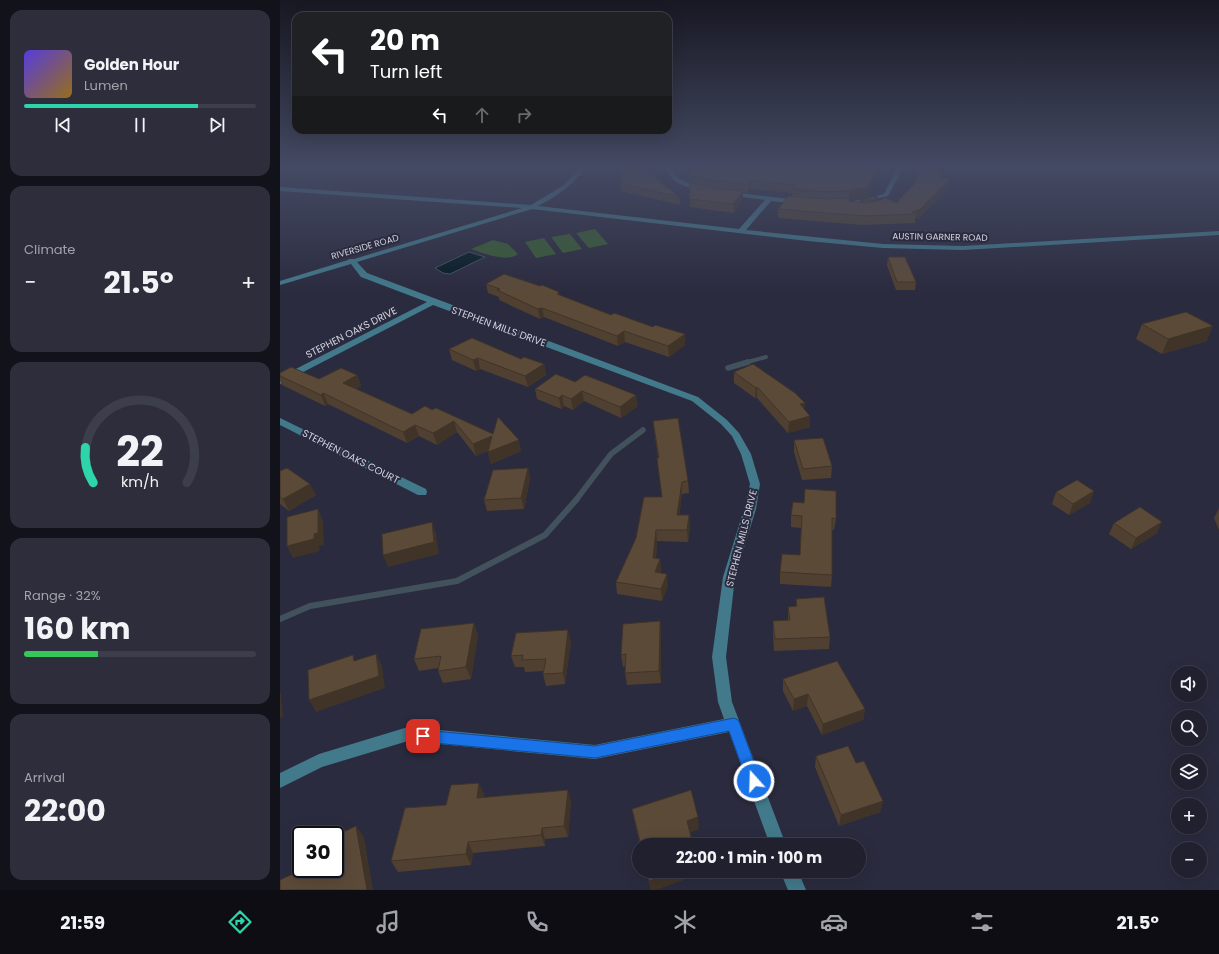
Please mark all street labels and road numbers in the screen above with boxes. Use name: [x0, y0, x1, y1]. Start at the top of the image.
street label: AUSTIN GARNER ROAD: [892, 230, 988, 244]
street label: RIVERSIDE ROAD: [330, 232, 400, 262]
street label: STEPHEN MILLS DRIVE: [449, 302, 548, 351]
street label: STEPHEN OAKS DRIVE: [303, 303, 399, 362]
street label: STEPHEN OAKS COURT: [300, 425, 402, 488]
street label: STEPHEN MILLS DRIVE: [722, 488, 761, 588]

